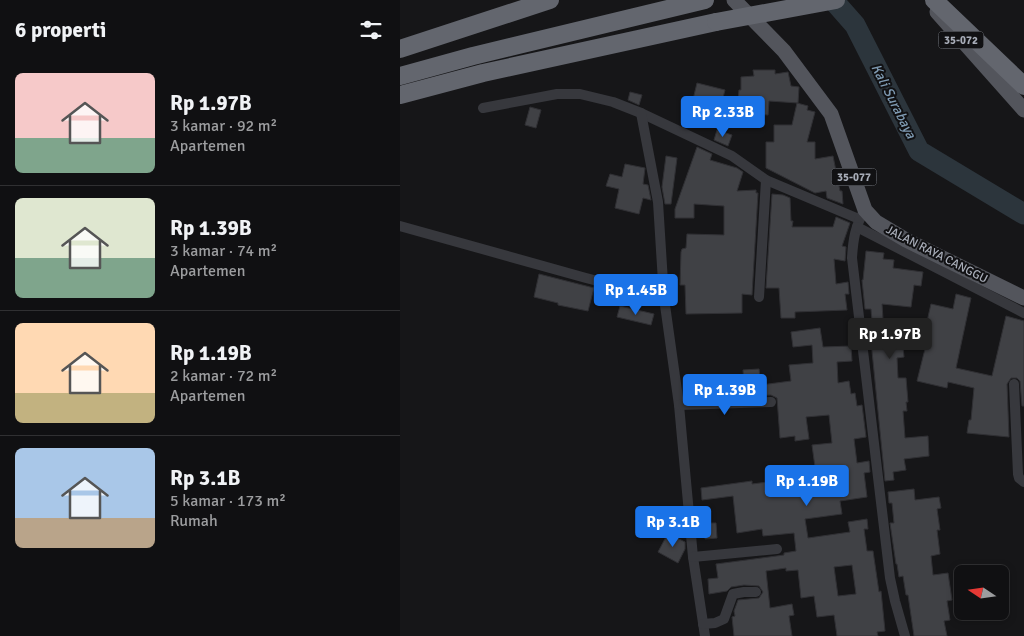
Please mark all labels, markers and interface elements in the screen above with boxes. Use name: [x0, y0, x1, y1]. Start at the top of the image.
icon: filters: [357, 16, 385, 44]
text: 6 properti: [15, 17, 106, 43]
road number: 35-072: [938, 32, 984, 48]
water label: Kali Surabaya: [867, 61, 920, 142]
text: Rp 1.97B: [170, 90, 252, 116]
icon: home: [55, 93, 115, 153]
pin: Rp 2.33B: [671, 96, 775, 138]
text: Rp 2.33B: [692, 102, 754, 122]
text: 3 kamar · 92 m²: [170, 116, 277, 136]
text: Apartemen: [170, 136, 246, 156]
road number: 35-077: [832, 168, 876, 186]
text: Rp 1.39B: [170, 215, 252, 241]
icon: home: [55, 218, 115, 278]
street label: JALAN RAYA CANGGU: [883, 222, 990, 287]
text: 3 kamar · 74 m²: [170, 241, 277, 261]
text: Apartemen: [170, 261, 246, 281]
pin: Rp 1.45B: [584, 274, 688, 316]
text: Rp 1.45B: [605, 280, 667, 300]
pin: Rp 1.97B: [838, 318, 942, 360]
text: Rp 1.97B: [859, 324, 921, 344]
text: Rp 1.19B: [170, 340, 252, 366]
icon: home: [55, 343, 115, 403]
text: 2 kamar · 72 m²: [170, 366, 277, 386]
pin: Rp 1.39B: [673, 374, 777, 416]
text: Rp 1.39B: [694, 380, 756, 400]
text: Apartemen: [170, 386, 246, 406]
pin: Rp 1.19B: [755, 464, 859, 507]
text: Rp 3.1B: [170, 465, 240, 491]
icon: home: [55, 468, 115, 528]
text: Rp 1.19B: [776, 471, 838, 491]
text: 5 kamar · 173 m²: [170, 491, 286, 511]
pin: Rp 3.1B: [627, 506, 719, 548]
text: Rumah: [170, 511, 218, 531]
text: Rp 3.1B: [646, 512, 700, 532]
north arrow: [954, 565, 1009, 620]
map controls: [954, 565, 1009, 620]

